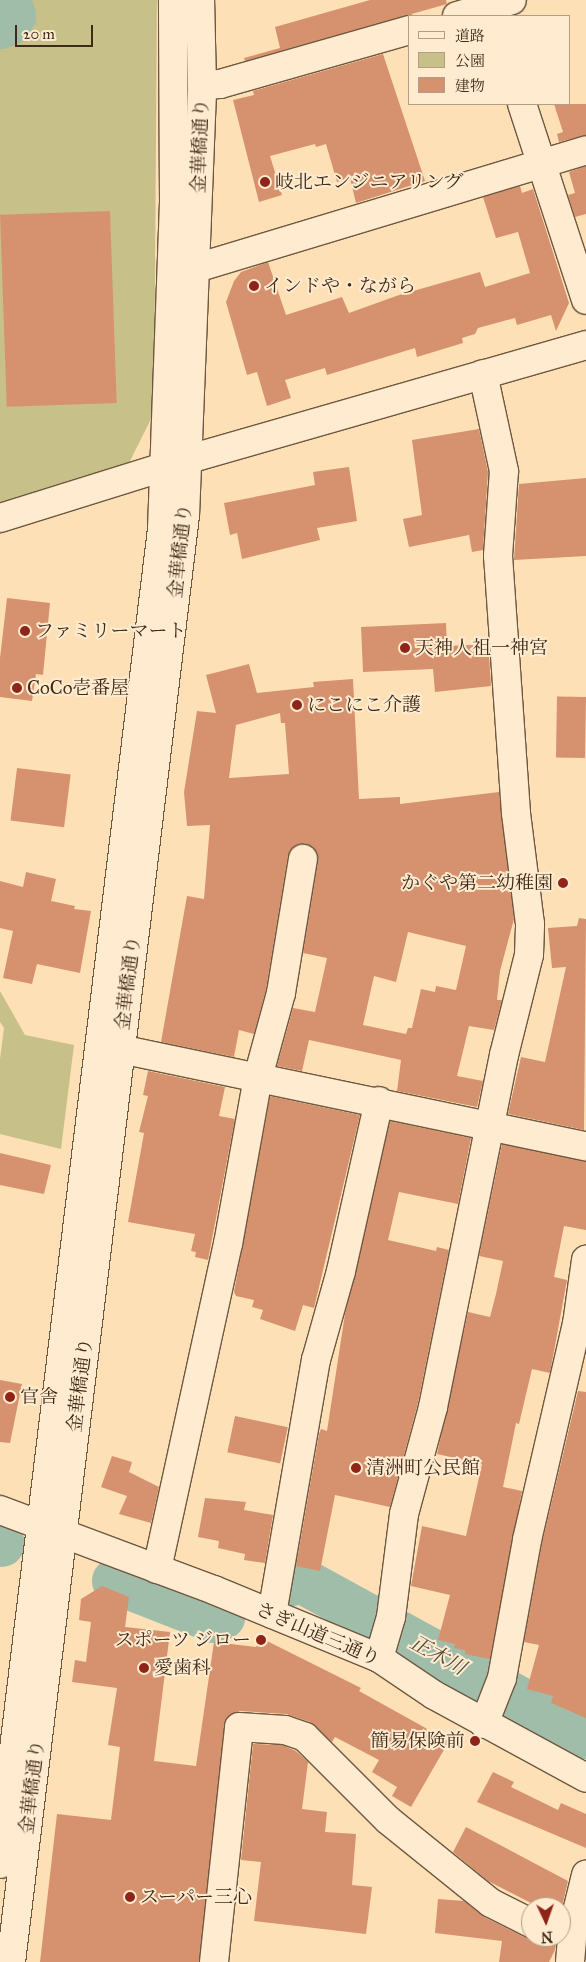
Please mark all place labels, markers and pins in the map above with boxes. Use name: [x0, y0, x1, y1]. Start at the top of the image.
place label: 岐北エンジニアリング: [275, 171, 465, 193]
marker: 岐北エンジニアリング: [259, 176, 271, 188]
place label: インドや・ながら: [264, 275, 416, 297]
marker: インドや・ながら: [248, 280, 260, 292]
place label: ファミリーマート: [35, 620, 187, 642]
marker: ファミリーマート: [19, 625, 31, 637]
place label: 天神人祖一神宮: [415, 637, 548, 659]
marker: 天神人祖一神宮: [399, 642, 411, 654]
place label: CoCo壱番屋: [27, 677, 129, 699]
marker: CoCo壱番屋: [11, 682, 23, 694]
place label: にこにこ介護: [307, 694, 421, 716]
marker: にこにこ介護: [291, 699, 303, 711]
place label: かぐや第二幼稚園: [401, 872, 553, 894]
marker: かぐや第二幼稚園: [557, 877, 569, 889]
place label: 官舎: [20, 1386, 58, 1408]
marker: 官舎: [4, 1391, 16, 1403]
place label: 清洲町公民館: [366, 1457, 480, 1479]
marker: 清洲町公民館: [350, 1462, 362, 1474]
place label: スポーツ ジロー: [114, 1629, 251, 1651]
marker: スポーツ ジロー: [255, 1634, 267, 1646]
place label: 愛歯科: [154, 1657, 211, 1679]
marker: 愛歯科: [138, 1662, 150, 1674]
place label: 簡易保険前: [370, 1730, 465, 1752]
marker: 簡易保険前: [469, 1735, 481, 1747]
place label: スーパー三心: [140, 1886, 253, 1908]
marker: スーパー三心: [124, 1891, 136, 1903]

